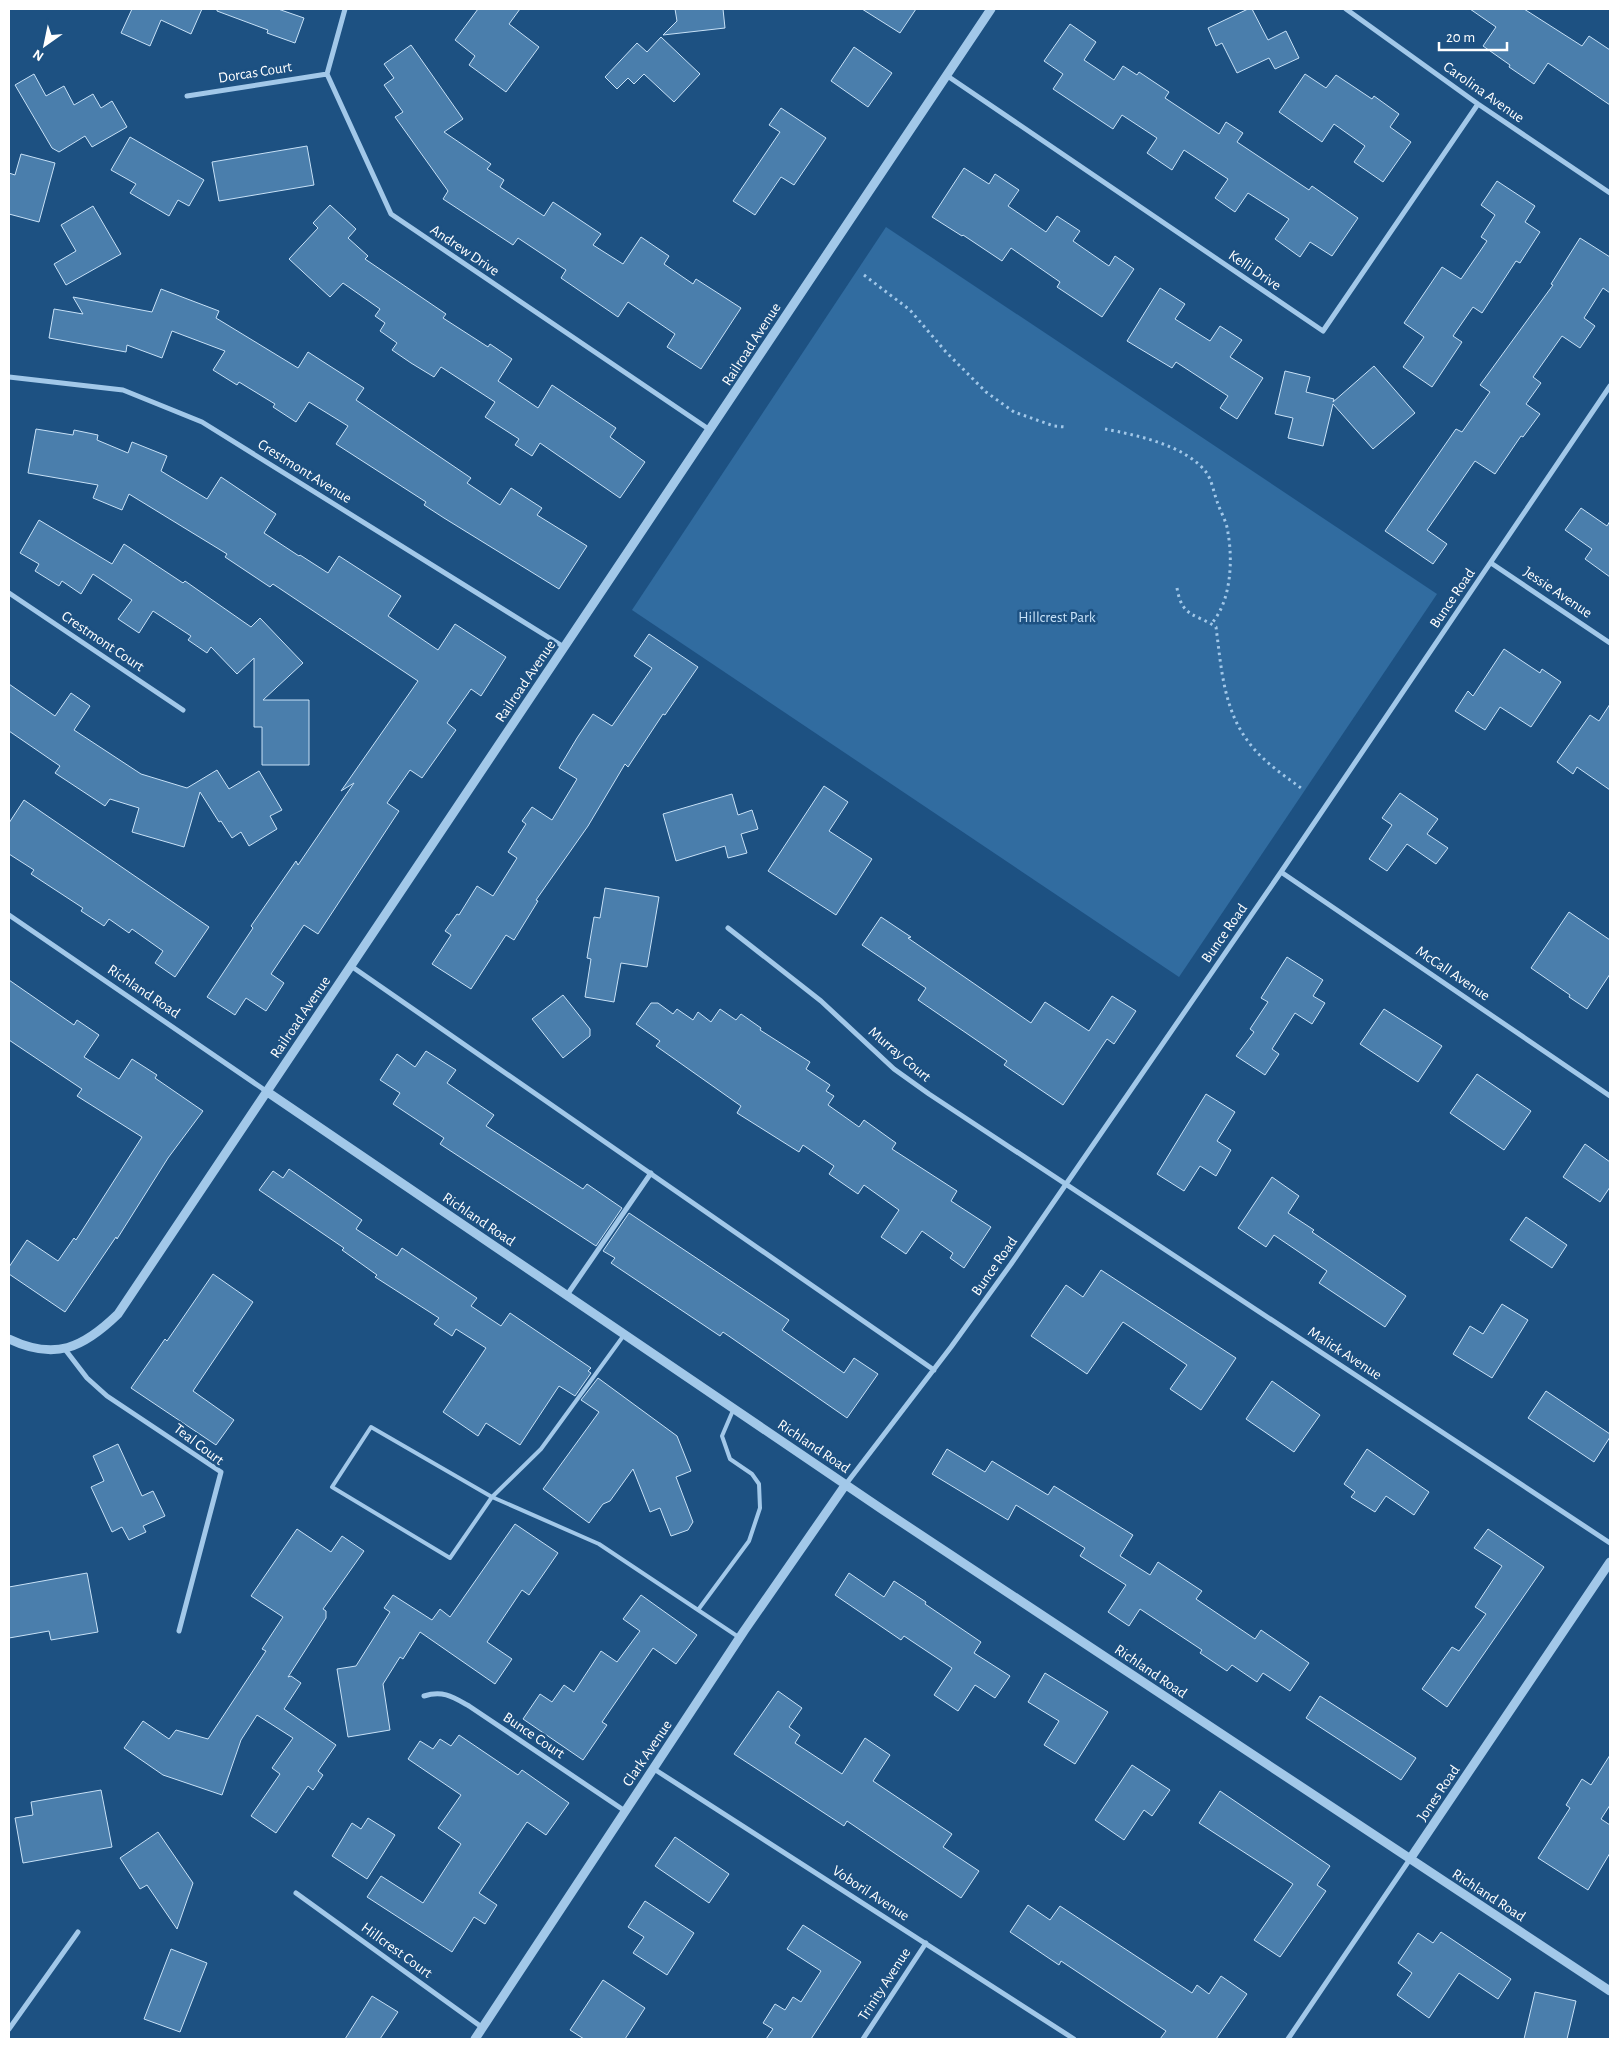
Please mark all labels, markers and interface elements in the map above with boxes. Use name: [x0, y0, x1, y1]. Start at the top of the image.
north arrow: [20, 20, 70, 70]
scale bar: [1439, 20, 1506, 52]
text: 20 m: [1446, 30, 1475, 45]
text: N: [31, 47, 46, 64]
street label: Dorcas Court: [217, 59, 293, 86]
street label: Carolina Avenue: [1441, 59, 1527, 126]
street label: Andrew Drive: [428, 222, 502, 279]
street label: Kelli Drive: [1226, 248, 1284, 293]
street label: Railroad Avenue: [719, 300, 784, 388]
street label: Crestmont Avenue: [255, 437, 354, 506]
street label: Jessie Avenue: [1521, 564, 1595, 621]
street label: Bunce Road: [1427, 566, 1478, 631]
street label: Crestmont Court: [59, 608, 147, 675]
park label: Hillcrest Park: [1018, 610, 1096, 625]
street label: Railroad Avenue: [493, 637, 558, 725]
street label: Bunce Road: [1199, 901, 1250, 966]
street label: McCall Avenue: [1413, 943, 1492, 1004]
street label: Richland Road: [105, 962, 183, 1021]
street label: Railroad Avenue: [268, 973, 333, 1061]
street label: Murray Court: [866, 1024, 934, 1085]
street label: Richland Road: [440, 1190, 518, 1249]
street label: Bunce Road: [969, 1234, 1020, 1299]
street label: Malick Avenue: [1305, 1324, 1384, 1383]
street label: Richland Road: [775, 1417, 853, 1476]
street label: Teal Court: [171, 1421, 227, 1468]
street label: Richland Road: [1112, 1642, 1190, 1701]
street label: Bunce Court: [500, 1709, 567, 1761]
street label: Clark Avenue: [620, 1717, 675, 1789]
street label: Jones Road: [1414, 1762, 1463, 1824]
street label: Voboril Avenue: [830, 1863, 912, 1924]
street label: Richland Road: [1449, 1866, 1528, 1925]
street label: Hillcrest Court: [359, 1920, 435, 1981]
street label: Trinity Avenue: [855, 1945, 914, 2023]

